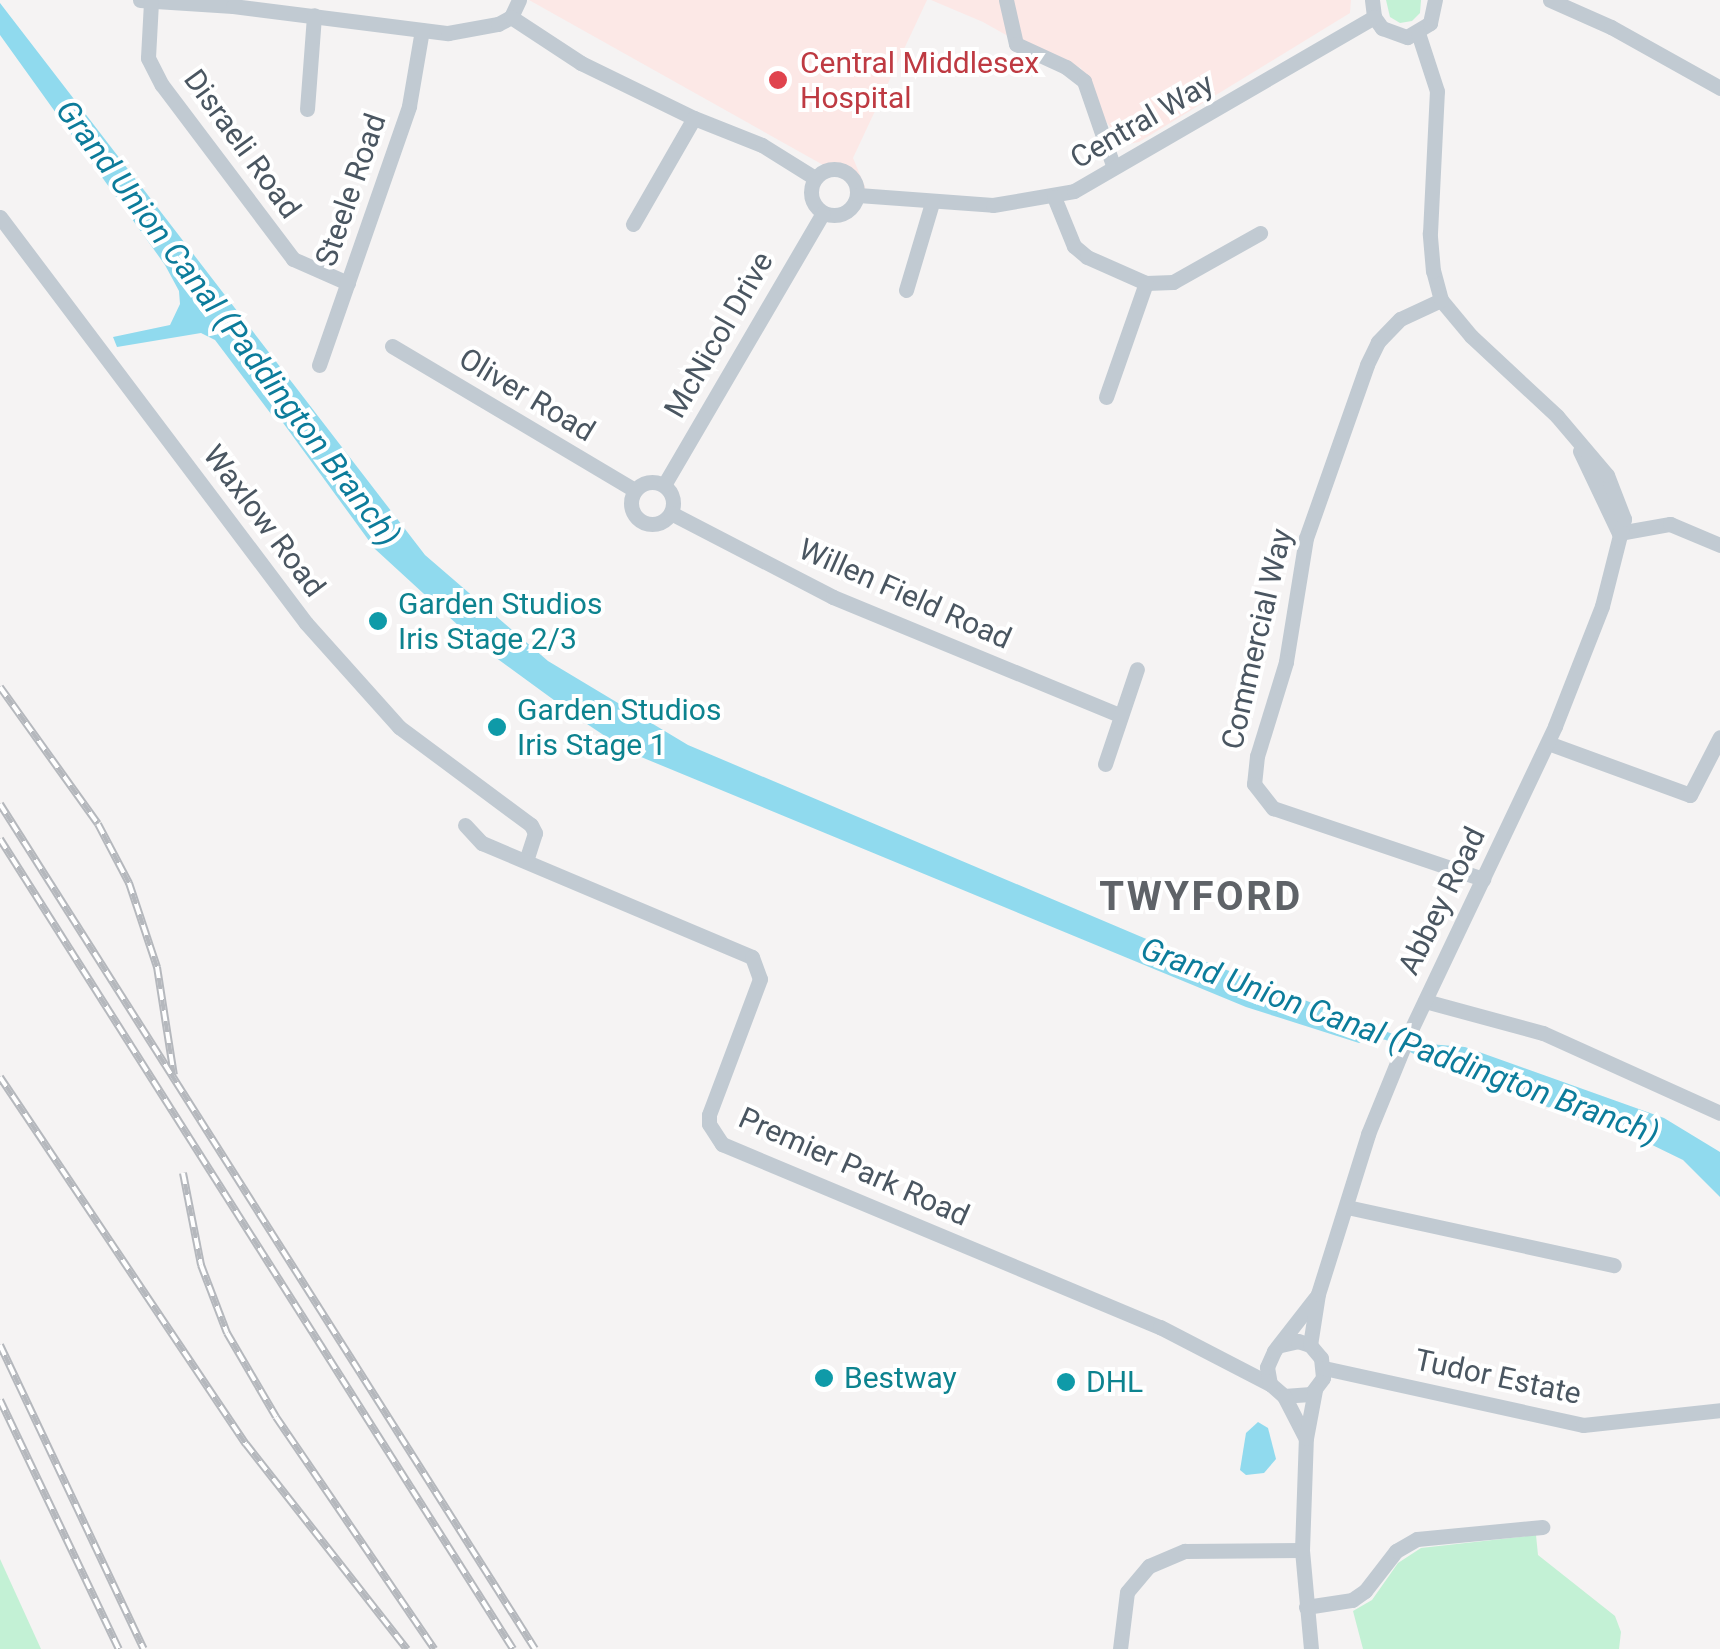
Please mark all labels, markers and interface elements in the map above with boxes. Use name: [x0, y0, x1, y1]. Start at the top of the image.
place label: Central Middlesex Hospital: [800, 45, 1039, 116]
street label: Disraeli Road: [176, 63, 308, 225]
street label: Central Way: [1064, 66, 1220, 176]
marker: Central Middlesex Hospital: [765, 67, 791, 93]
water label: Grand Union Canal (Paddington Branch): [48, 92, 408, 554]
street label: Steele Road: [308, 109, 394, 271]
street label: McNicol Drive: [657, 246, 781, 424]
street label: Oliver Road: [453, 340, 601, 450]
street label: Waxlow Road: [195, 438, 333, 604]
street label: Commercial Way: [1214, 525, 1300, 753]
street label: Willen Field Road: [793, 531, 1017, 657]
place label: Garden Studios Iris Stage 2/3: [398, 586, 602, 656]
marker: Garden Studios Iris Stage 2/3: [367, 610, 389, 632]
place label: Garden Studios Iris Stage 1: [517, 692, 721, 762]
marker: Garden Studios Iris Stage 1: [486, 716, 508, 738]
street label: Abbey Road: [1391, 821, 1493, 981]
district label: TWYFORD: [1099, 873, 1303, 921]
water label: Grand Union Canal (Paddington Branch): [1136, 929, 1664, 1153]
street label: Premier Park Road: [733, 1100, 975, 1234]
street label: Tudor Estate: [1412, 1342, 1584, 1412]
place label: Bestway: [844, 1360, 957, 1396]
place label: DHL: [1086, 1364, 1143, 1400]
marker: Bestway: [813, 1367, 835, 1389]
marker: DHL: [1055, 1371, 1077, 1393]

